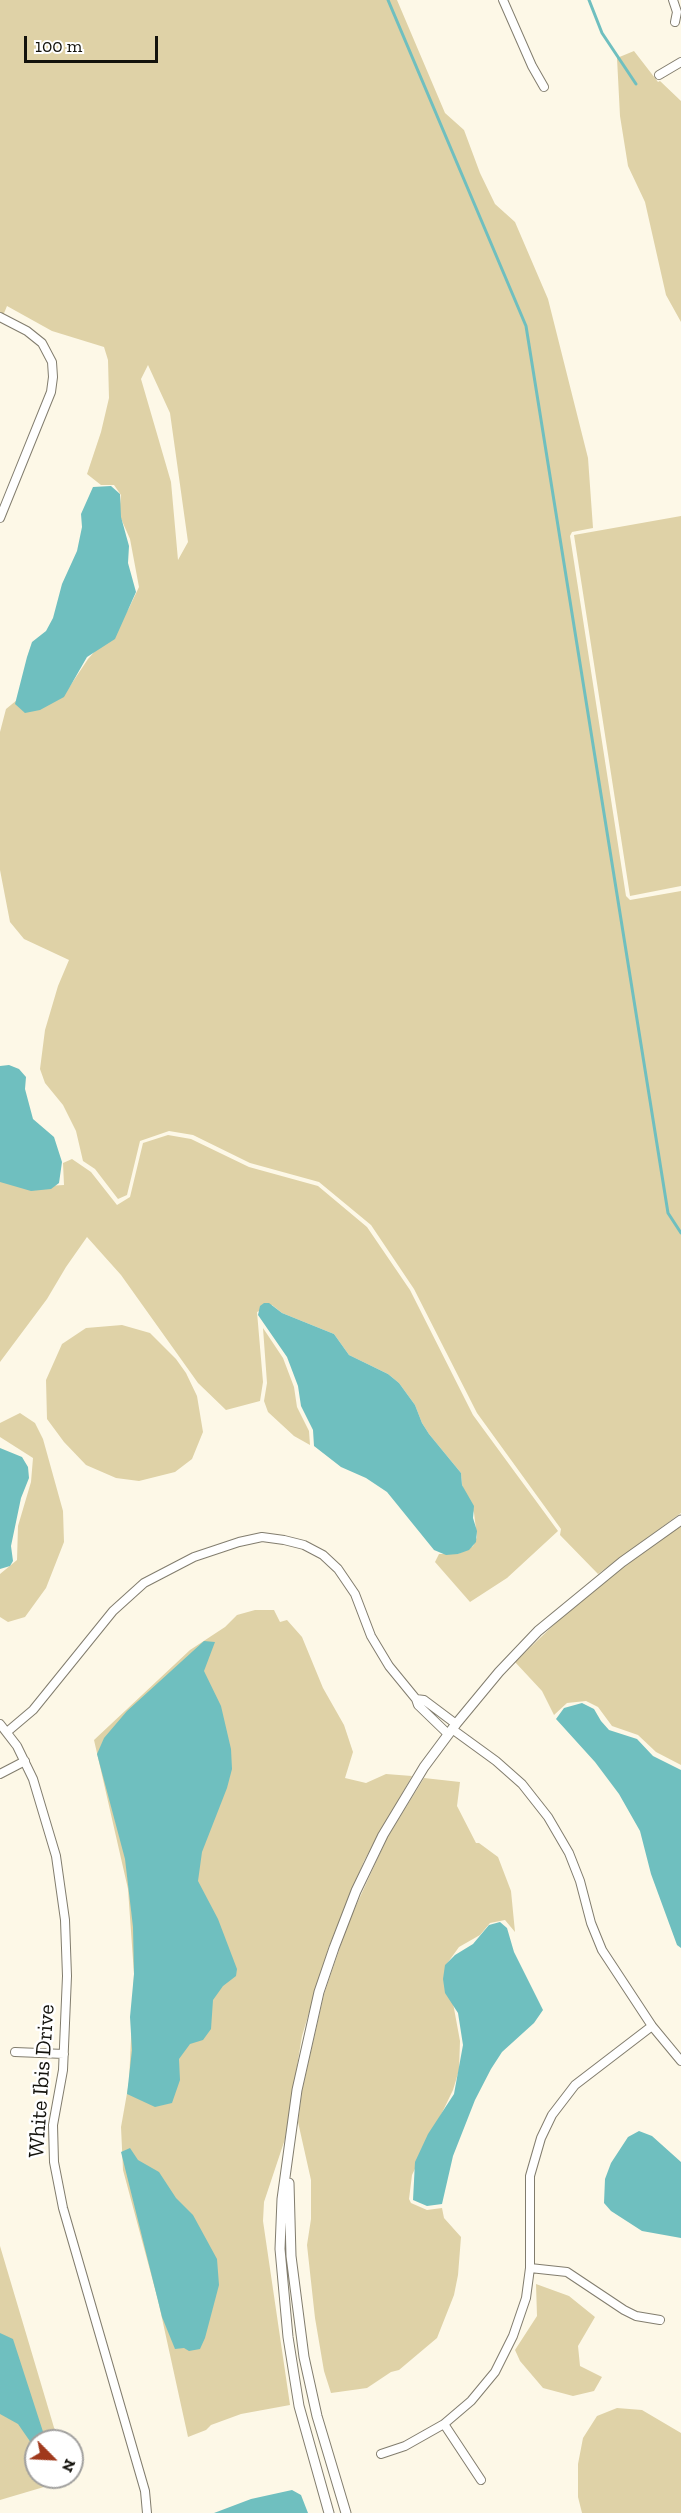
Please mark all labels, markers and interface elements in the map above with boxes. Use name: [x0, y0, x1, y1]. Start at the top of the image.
scale bar: [27, 24, 160, 62]
text: 100 m: [35, 35, 82, 57]
street label: White Ibis Drive: [23, 2003, 61, 2159]
north arrow: [24, 2429, 84, 2489]
text: N: [58, 2456, 80, 2475]

